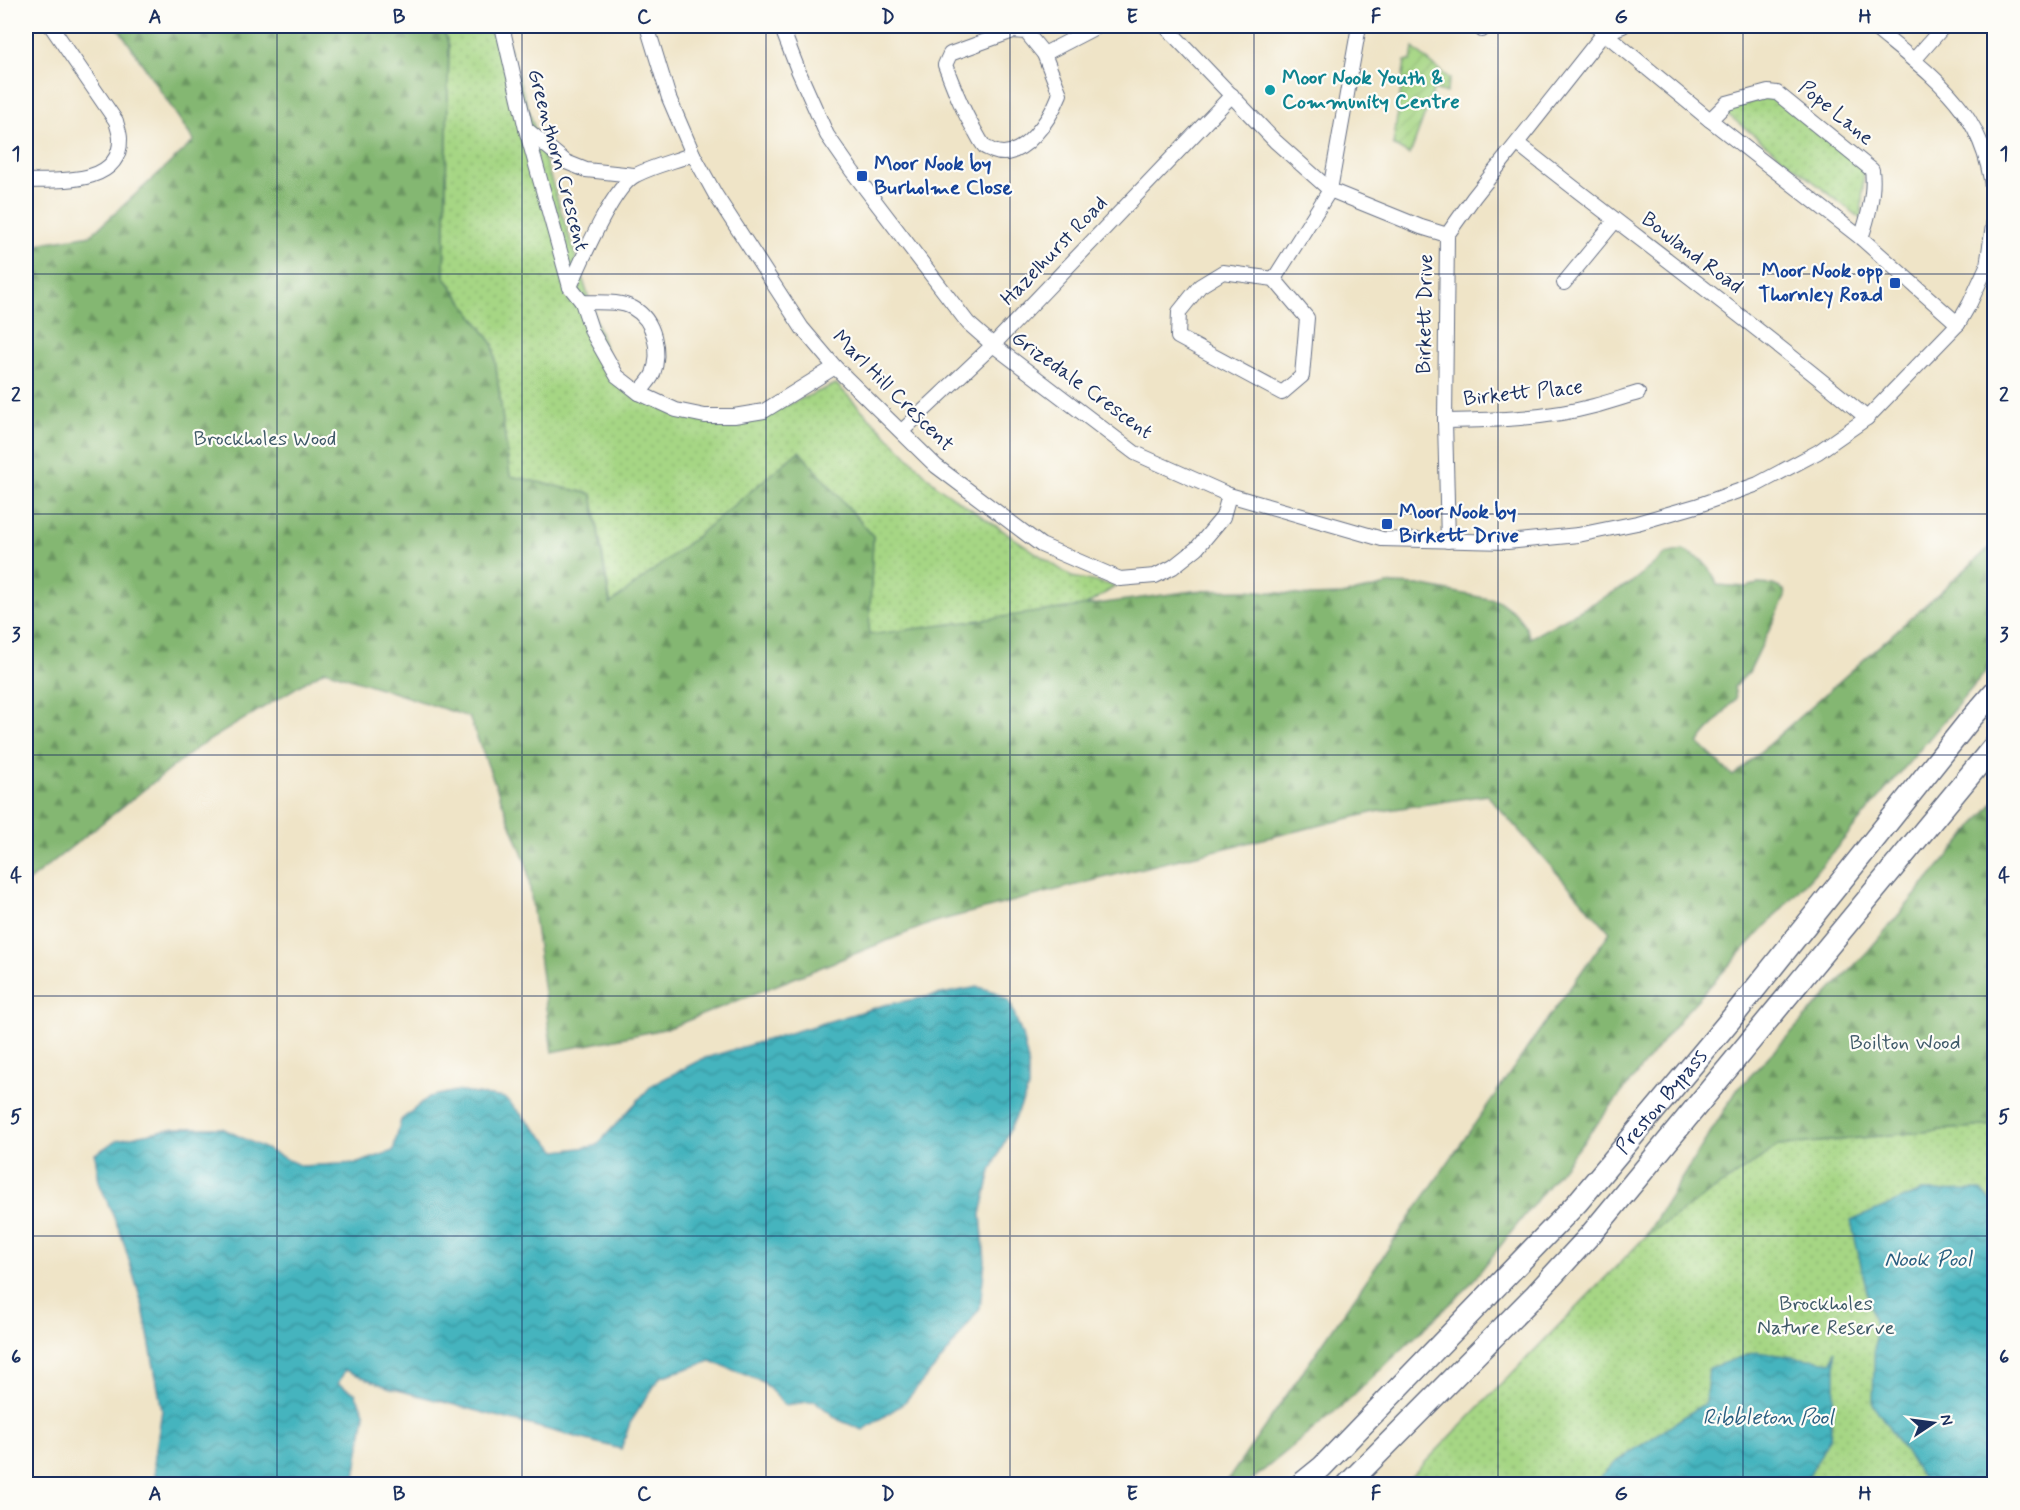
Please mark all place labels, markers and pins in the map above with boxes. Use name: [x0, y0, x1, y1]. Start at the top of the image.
place label: Moor Nook Youth & Community Centre: [1282, 64, 1460, 116]
marker: Moor Nook Youth & Community Centre: [1263, 83, 1277, 97]
place label: Moor Nook by Burholme Close: [874, 150, 1012, 202]
marker: Moor Nook by Burholme Close: [855, 169, 869, 183]
place label: Moor Nook opp Thornley Road: [1758, 257, 1883, 309]
marker: Moor Nook opp Thornley Road: [1888, 276, 1902, 290]
place label: Moor Nook by Birkett Drive: [1399, 498, 1519, 550]
marker: Moor Nook by Birkett Drive: [1380, 517, 1394, 531]

